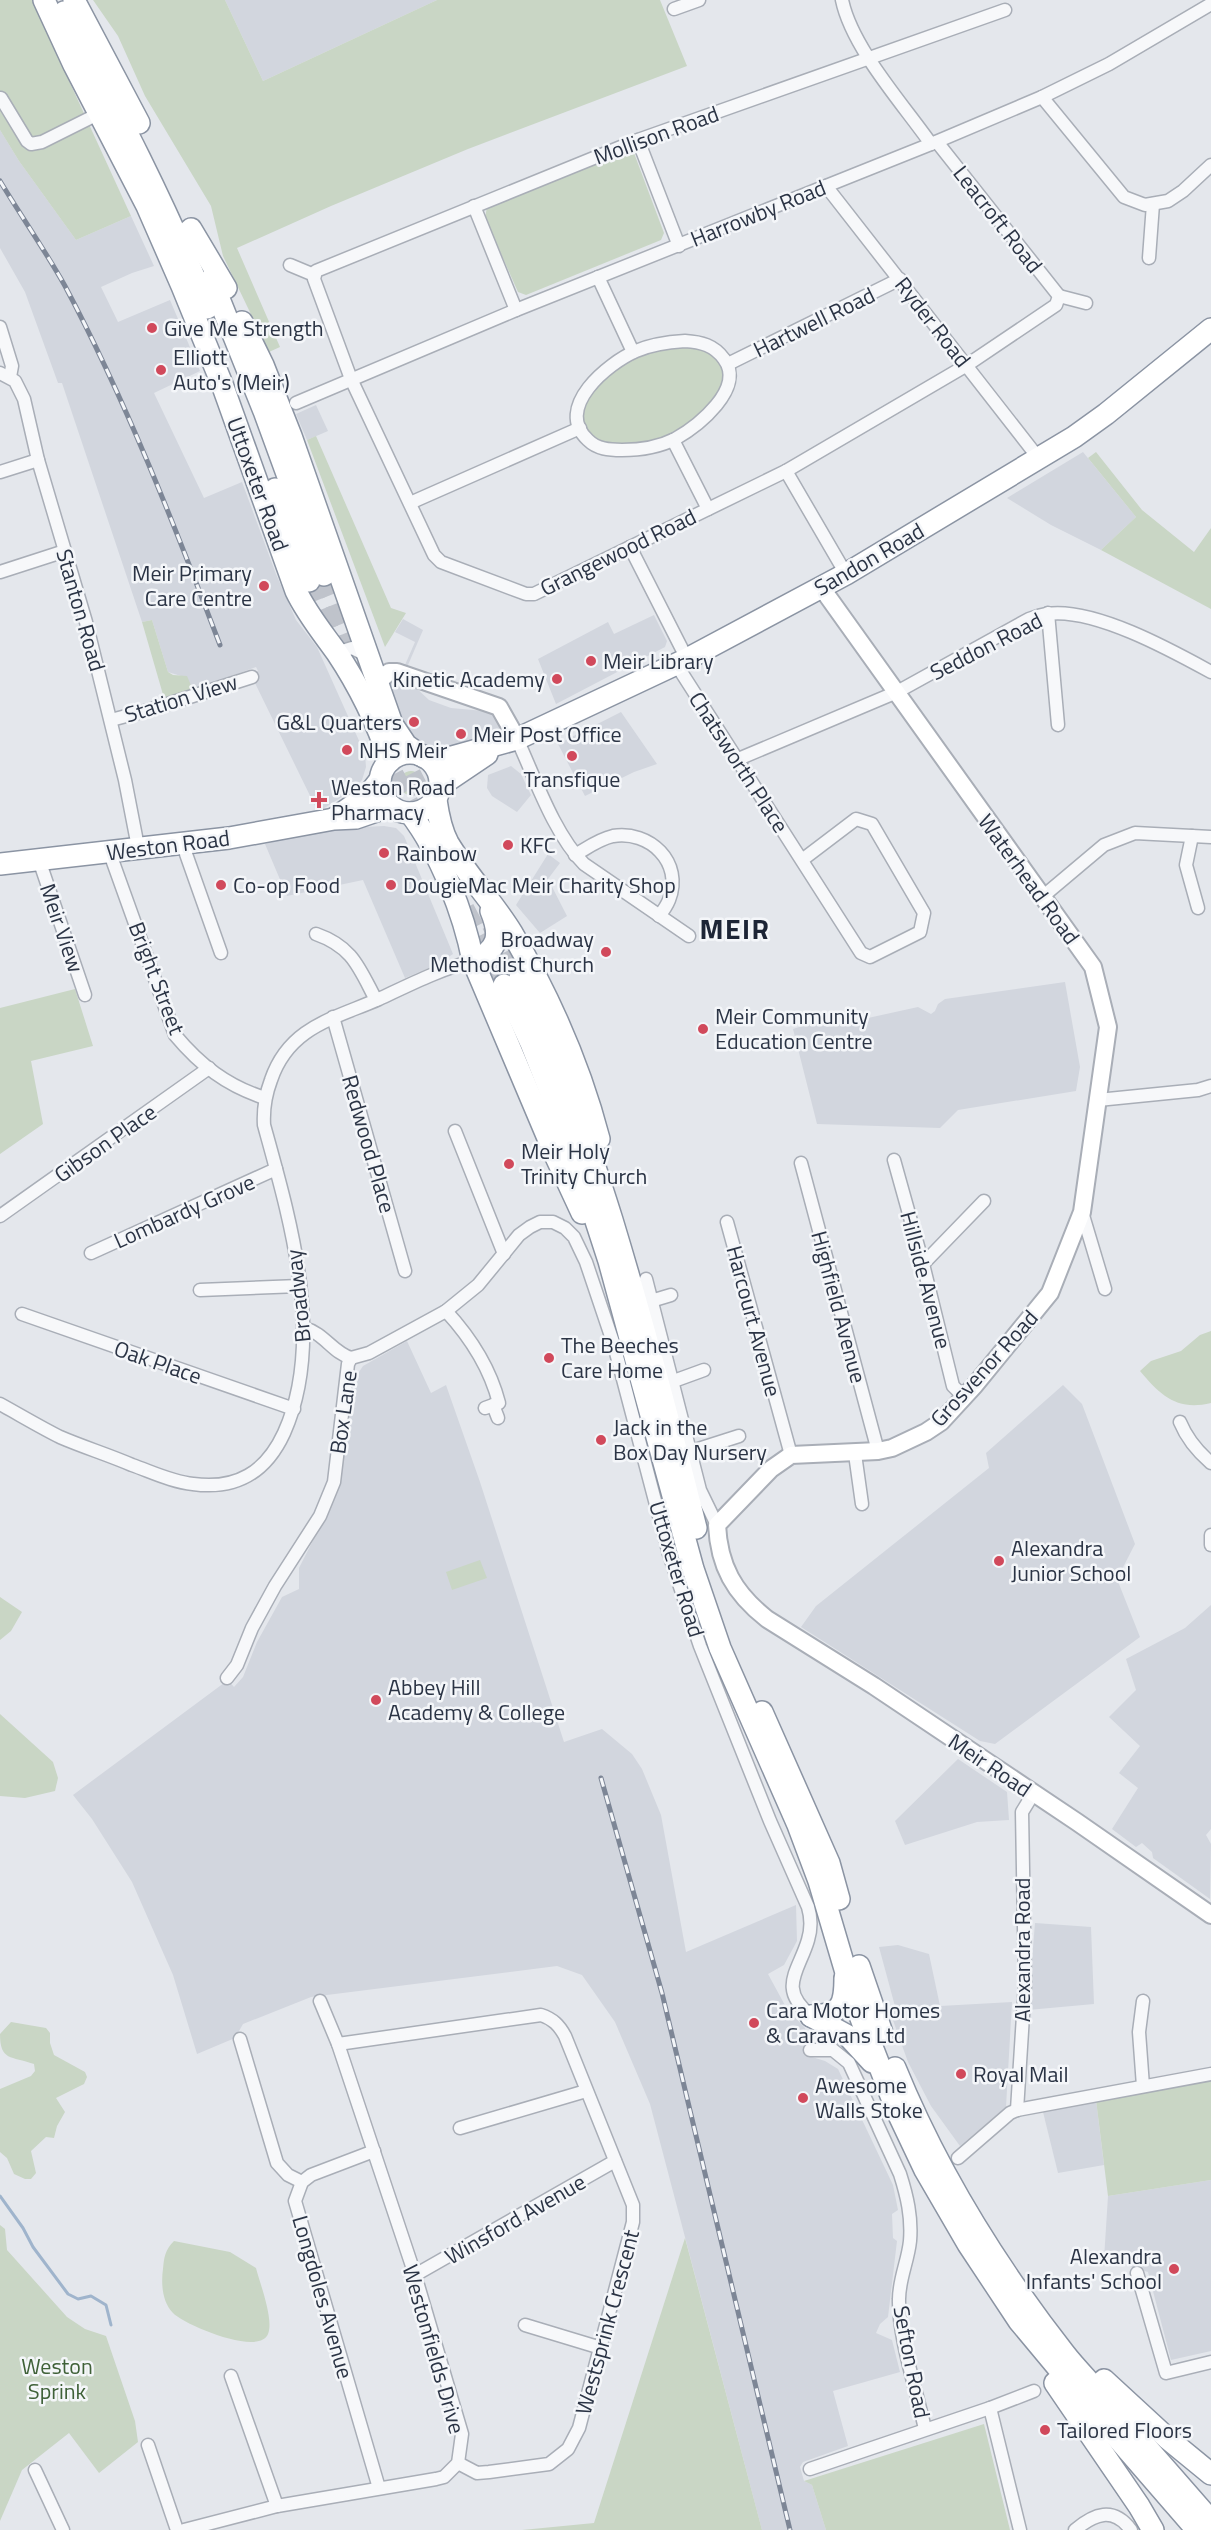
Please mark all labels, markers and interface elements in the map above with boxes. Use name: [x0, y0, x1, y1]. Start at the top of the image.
street label: Mollison Road: [589, 97, 723, 173]
street label: Leacroft Road: [945, 158, 1051, 280]
street label: Harrowby Road: [685, 170, 831, 256]
street label: Ryder Road: [887, 269, 979, 375]
street label: Hartwell Road: [747, 278, 881, 366]
place label: Give Me Strength: [164, 311, 324, 345]
marker: Give Me Strength: [145, 321, 159, 335]
place label: Elliott Auto's (Meir): [173, 340, 290, 399]
marker: Elliott Auto's (Meir): [154, 363, 168, 377]
street label: Uttoxeter Road: [218, 412, 298, 556]
street label: Grangewood Road: [534, 499, 702, 605]
street label: Sandon Road: [808, 514, 930, 604]
street label: Stanton Road: [47, 545, 115, 675]
place label: Meir Primary Care Centre: [132, 556, 252, 615]
marker: Meir Primary Care Centre: [257, 579, 271, 593]
street label: Seddon Road: [924, 603, 1048, 689]
place label: Meir Library: [603, 644, 714, 678]
marker: Meir Library: [584, 654, 598, 668]
place label: Kinetic Academy: [393, 662, 545, 696]
street label: Station View: [120, 665, 242, 731]
marker: Kinetic Academy: [550, 672, 564, 686]
street label: Chatsworth Place: [680, 685, 798, 839]
place label: G&L Quarters: [276, 705, 402, 739]
marker: G&L Quarters: [407, 715, 421, 729]
place label: Meir Post Office: [473, 717, 622, 751]
marker: Meir Post Office: [454, 727, 468, 741]
place label: NHS Meir: [359, 733, 448, 767]
marker: NHS Meir: [340, 743, 354, 757]
marker: Transfique: [565, 749, 579, 763]
place label: Transfique: [524, 762, 620, 796]
place label: Weston Road Pharmacy: [331, 770, 455, 829]
marker: Weston Road Pharmacy: [312, 793, 326, 807]
street label: Waterhead Road: [970, 806, 1088, 952]
street label: Weston Road: [104, 821, 232, 869]
place label: KFC: [520, 828, 556, 862]
place label: Rainbow: [396, 836, 477, 870]
marker: KFC: [501, 838, 515, 852]
marker: Rainbow: [377, 846, 391, 860]
place label: Co-op Food: [233, 868, 340, 902]
place label: DougieMac Meir Charity Shop: [403, 868, 676, 902]
marker: Co-op Food: [214, 878, 228, 892]
marker: DougieMac Meir Charity Shop: [384, 878, 398, 892]
street label: Meir View: [31, 879, 93, 977]
district label: MEIR: [700, 907, 770, 950]
street label: Bright Street: [120, 917, 194, 1040]
place label: Broadway Methodist Church: [430, 922, 594, 981]
marker: Broadway Methodist Church: [599, 945, 613, 959]
place label: Meir Community Education Centre: [715, 999, 873, 1058]
marker: Meir Community Education Centre: [696, 1022, 710, 1036]
street label: Redwood Place: [333, 1071, 405, 1217]
street label: Gibson Place: [47, 1095, 163, 1191]
place label: Meir Holy Trinity Church: [521, 1134, 647, 1193]
marker: Meir Holy Trinity Church: [502, 1157, 516, 1171]
street label: Lombardy Grove: [108, 1165, 260, 1257]
street label: Hillside Avenue: [891, 1207, 961, 1353]
street label: Highfield Avenue: [802, 1227, 876, 1387]
street label: Harcourt Avenue: [718, 1242, 790, 1400]
street label: Broadway: [276, 1247, 320, 1344]
street label: Grosvenor Road: [922, 1302, 1046, 1434]
place label: The Beeches Care Home: [561, 1328, 679, 1387]
street label: Oak Place: [110, 1331, 206, 1393]
marker: The Beeches Care Home: [542, 1351, 556, 1365]
street label: Box Lane: [320, 1368, 366, 1456]
place label: Jack in the Box Day Nursery: [613, 1410, 767, 1469]
marker: Jack in the Box Day Nursery: [594, 1433, 608, 1447]
street label: Uttoxeter Road: [640, 1497, 714, 1641]
place label: Alexandra Junior School: [1011, 1531, 1131, 1590]
marker: Alexandra Junior School: [992, 1554, 1006, 1568]
place label: Abbey Hill Academy & College: [388, 1670, 565, 1729]
marker: Abbey Hill Academy & College: [369, 1693, 383, 1707]
street label: Meir Road: [941, 1725, 1039, 1805]
street label: Alexandra Road: [1005, 1878, 1039, 2022]
place label: Cara Motor Homes & Caravans Ltd: [766, 1993, 940, 2052]
marker: Cara Motor Homes & Caravans Ltd: [747, 2016, 761, 2030]
place label: Royal Mail: [973, 2057, 1069, 2091]
marker: Royal Mail: [954, 2067, 968, 2081]
place label: Awesome Walls Stoke: [815, 2068, 923, 2127]
marker: Awesome Walls Stoke: [796, 2091, 810, 2105]
street label: Winsford Avenue: [438, 2165, 592, 2273]
street label: Longdoles Avenue: [283, 2211, 363, 2383]
street label: Westsprink Crescent: [566, 2225, 648, 2418]
place label: Alexandra Infants' School: [1026, 2239, 1162, 2298]
street label: Westonfields Drive: [394, 2260, 474, 2438]
marker: Alexandra Infants' School: [1167, 2262, 1181, 2276]
street label: Sefton Road: [884, 2303, 940, 2421]
park label: Weston Sprink: [21, 2349, 93, 2408]
place label: Tailored Floors: [1057, 2413, 1192, 2447]
marker: Tailored Floors: [1038, 2423, 1052, 2437]

